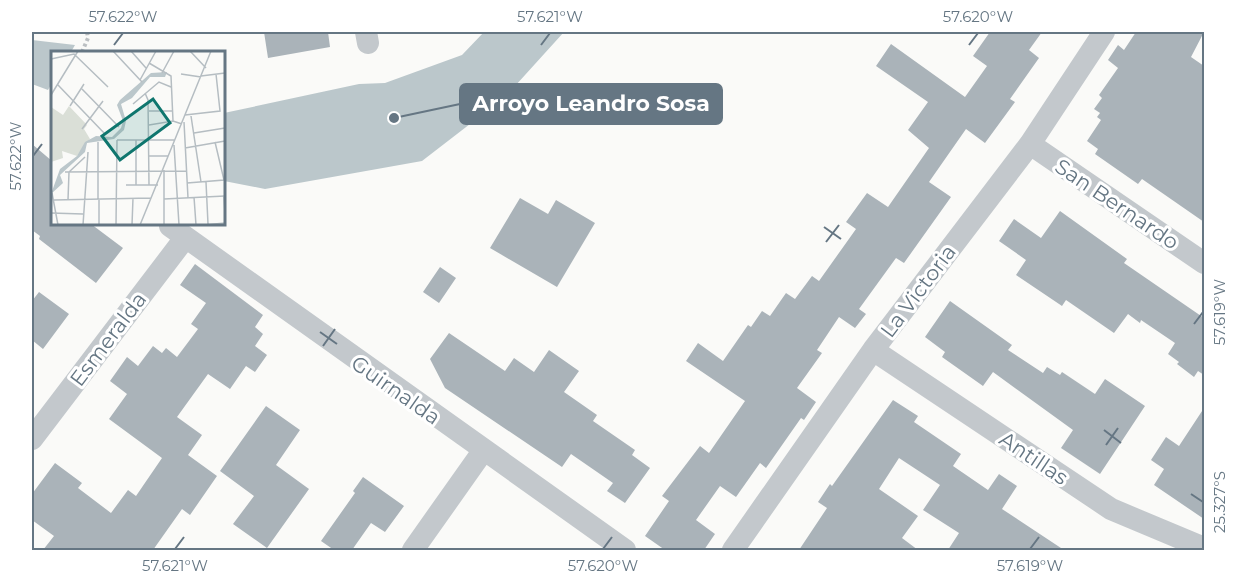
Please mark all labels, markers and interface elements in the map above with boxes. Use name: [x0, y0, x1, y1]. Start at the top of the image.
text: 57.622°W: [89, 7, 158, 26]
text: 57.621°W: [517, 7, 583, 26]
text: 57.620°W: [943, 7, 1013, 26]
inset map: [51, 51, 225, 225]
callout: Arroyo Leandro Sosa: [460, 84, 722, 124]
text: Arroyo Leandro Sosa: [471, 90, 710, 117]
text: 57.622°W: [6, 121, 25, 190]
street label: San Bernardo: [1050, 153, 1184, 255]
street label: La Victoria: [875, 240, 961, 342]
text: 57.619°W: [1210, 278, 1229, 345]
street label: Esmeralda: [65, 287, 151, 391]
street label: Guirnalda: [347, 350, 445, 430]
street label: Antillas: [995, 426, 1073, 490]
text: 25.327°S: [1210, 471, 1229, 533]
text: 57.621°W: [142, 556, 208, 575]
text: 57.620°W: [568, 556, 638, 575]
text: 57.619°W: [997, 556, 1064, 575]

